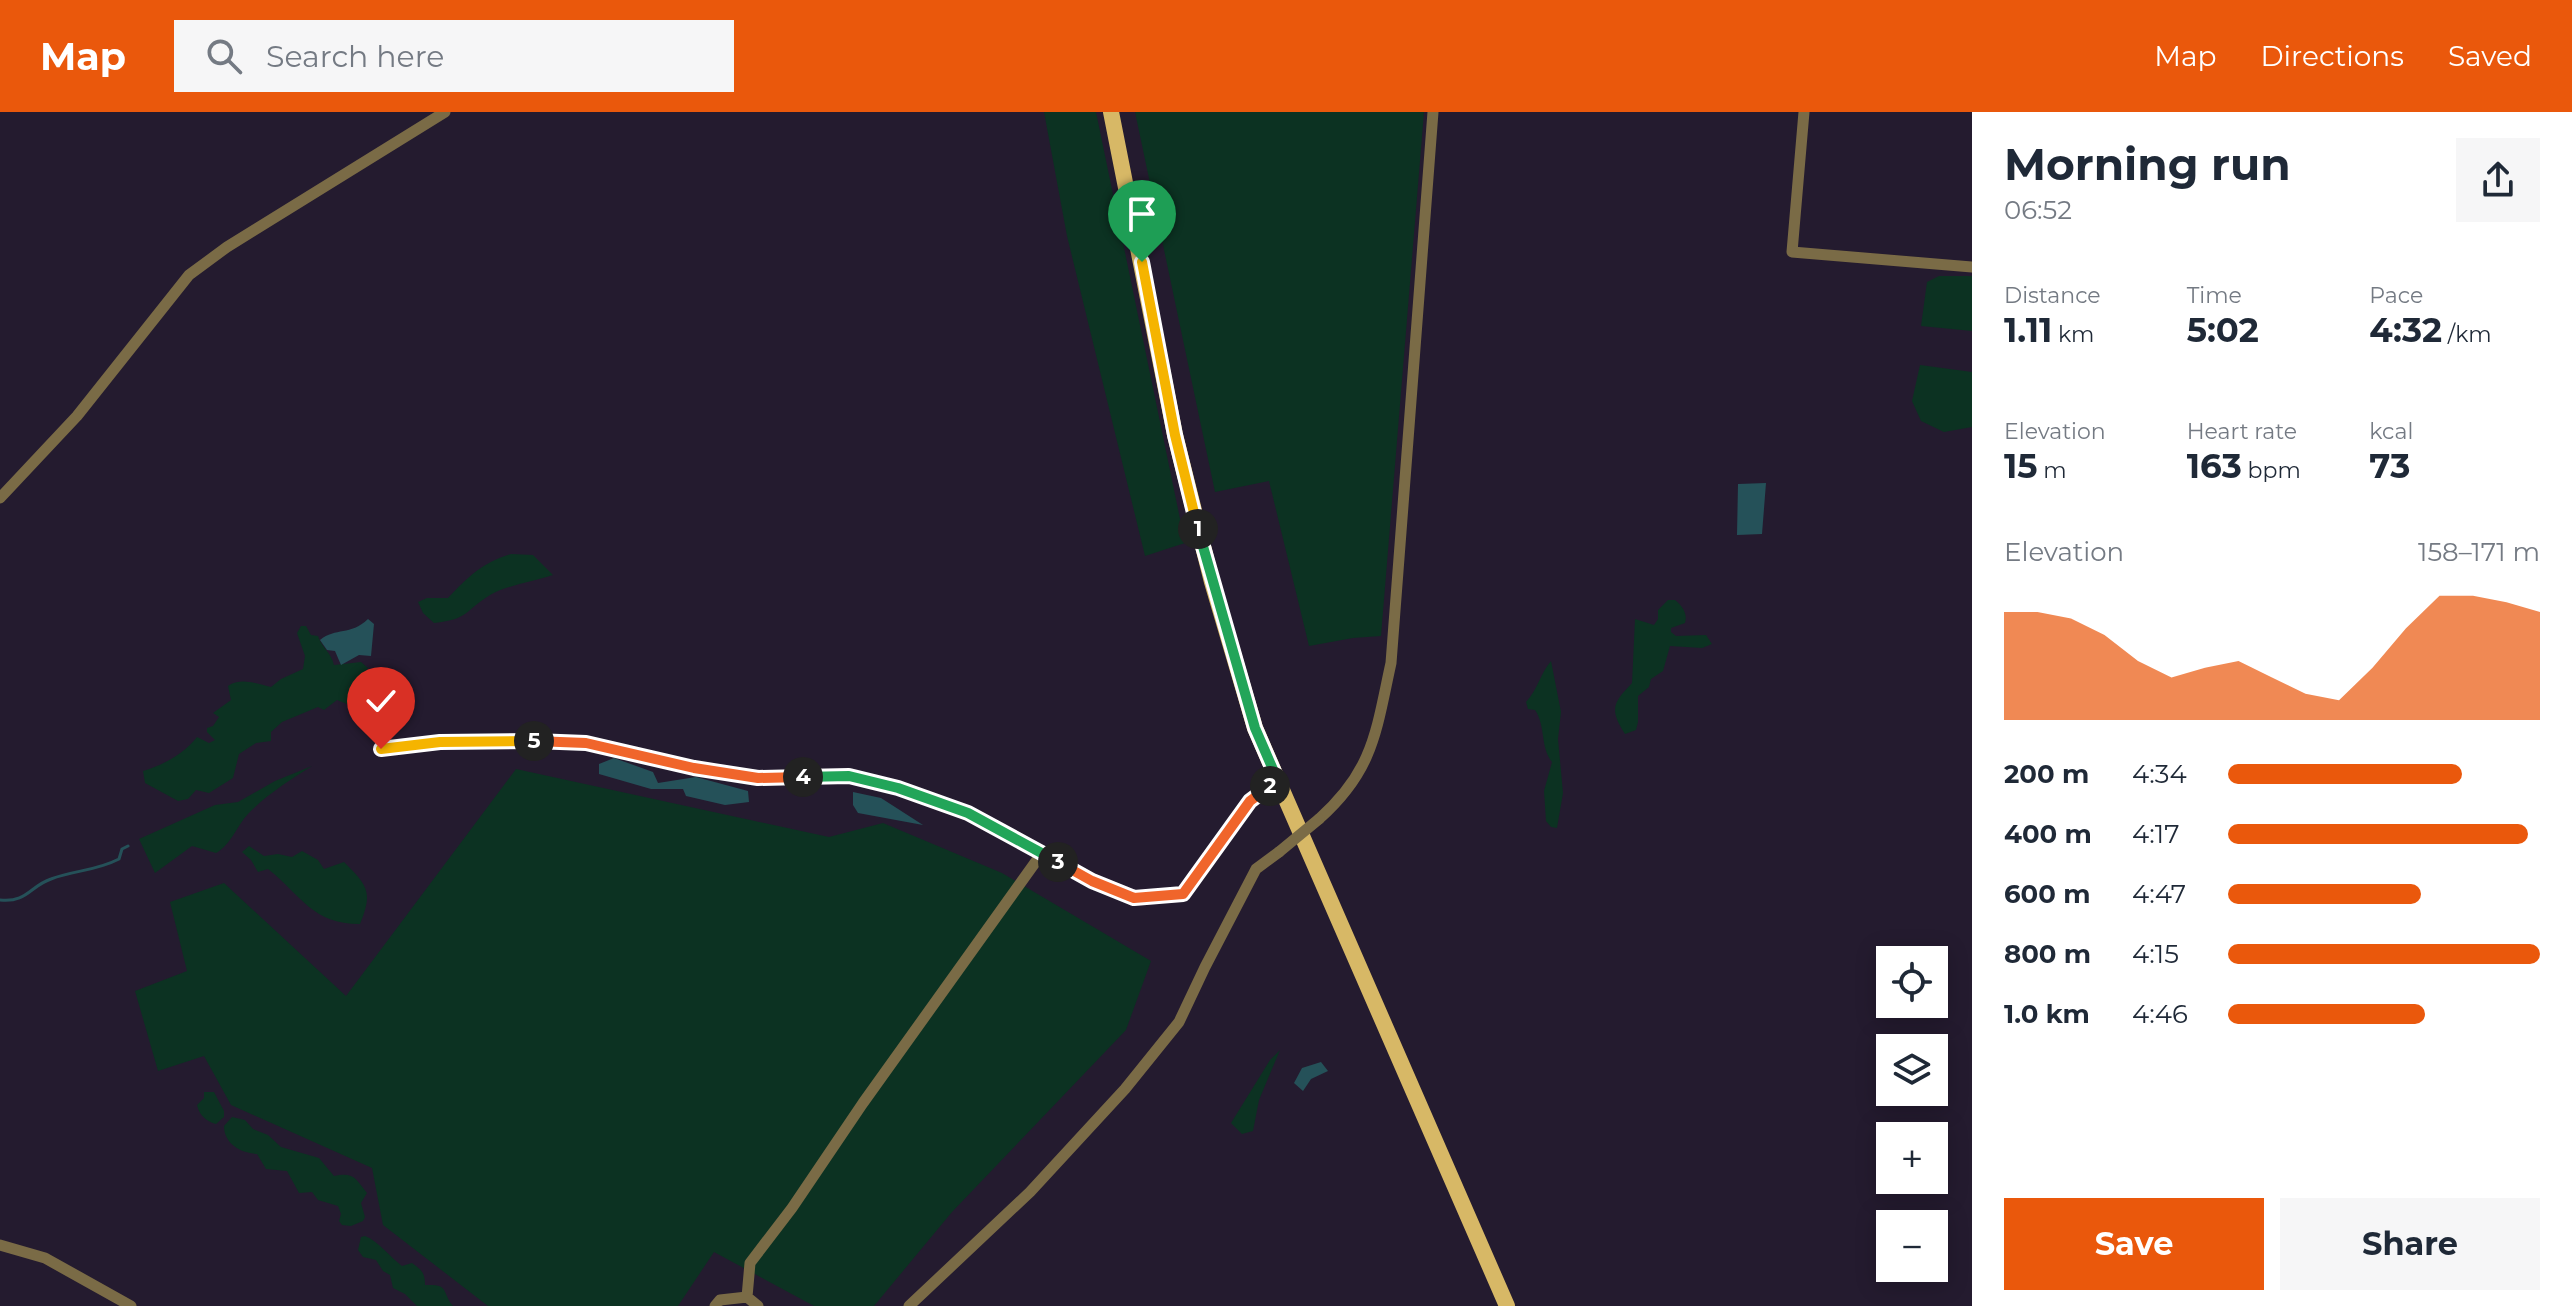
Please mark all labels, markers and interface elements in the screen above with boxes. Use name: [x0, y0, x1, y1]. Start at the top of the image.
search box: [174, 20, 734, 92]
text: Map: [40, 33, 126, 80]
icon: search: [202, 34, 246, 78]
text: Search here: [266, 38, 444, 75]
text: Map: [2154, 39, 2216, 73]
text: Directions: [2260, 39, 2404, 73]
text: Saved: [2448, 39, 2532, 73]
text: Morning run: [2004, 137, 2291, 191]
button: share: [2456, 138, 2540, 222]
pin: [1108, 180, 1176, 262]
icon: arrive: [1120, 192, 1164, 236]
text: 06:52: [2004, 194, 2072, 226]
text: Distance: [2004, 282, 2101, 309]
text: Time: [2187, 282, 2242, 309]
text: Pace: [2369, 282, 2423, 309]
text: 1.11: [2004, 309, 2052, 351]
text: 5:02: [2187, 309, 2259, 351]
text: 4:32: [2369, 309, 2442, 351]
text: km: [2052, 321, 2094, 348]
text: /km: [2442, 321, 2492, 348]
text: Elevation: [2004, 418, 2106, 445]
text: Heart rate: [2187, 418, 2297, 445]
text: kcal: [2369, 418, 2413, 445]
text: 15: [2004, 445, 2038, 487]
text: 163: [2187, 445, 2242, 487]
text: 73: [2369, 445, 2410, 487]
text: m: [2038, 457, 2067, 484]
text: bpm: [2242, 457, 2301, 484]
pin: 1: [1178, 509, 1218, 549]
text: 1: [1194, 515, 1202, 542]
text: Elevation: [2004, 536, 2124, 568]
text: 158–171 m: [2418, 536, 2540, 568]
pin: [347, 667, 415, 749]
icon: check: [359, 679, 403, 723]
pin: 5: [514, 721, 554, 761]
text: 5: [527, 727, 541, 754]
pin: 4: [783, 757, 823, 797]
text: 200 m: [2004, 758, 2089, 790]
text: 4:34: [2132, 758, 2187, 790]
text: 4: [795, 763, 811, 790]
pin: 2: [1250, 766, 1290, 806]
text: 2: [1264, 772, 1276, 799]
text: 400 m: [2004, 818, 2092, 850]
text: 4:17: [2132, 818, 2180, 850]
pin: 3: [1038, 842, 1078, 882]
text: 3: [1051, 848, 1065, 875]
text: 600 m: [2004, 878, 2091, 910]
text: 4:47: [2132, 878, 2186, 910]
text: 800 m: [2004, 938, 2091, 970]
text: 4:15: [2132, 938, 2179, 970]
map controls: [1876, 946, 1948, 1282]
button: locate: [1876, 946, 1948, 1018]
text: 1.0 km: [2004, 998, 2090, 1030]
text: 4:46: [2132, 998, 2188, 1030]
button: layers: [1876, 1034, 1948, 1106]
button: +: [1876, 1122, 1948, 1194]
button: Save: [2004, 1198, 2264, 1290]
button: Share: [2280, 1198, 2540, 1290]
button: −: [1876, 1210, 1948, 1282]

